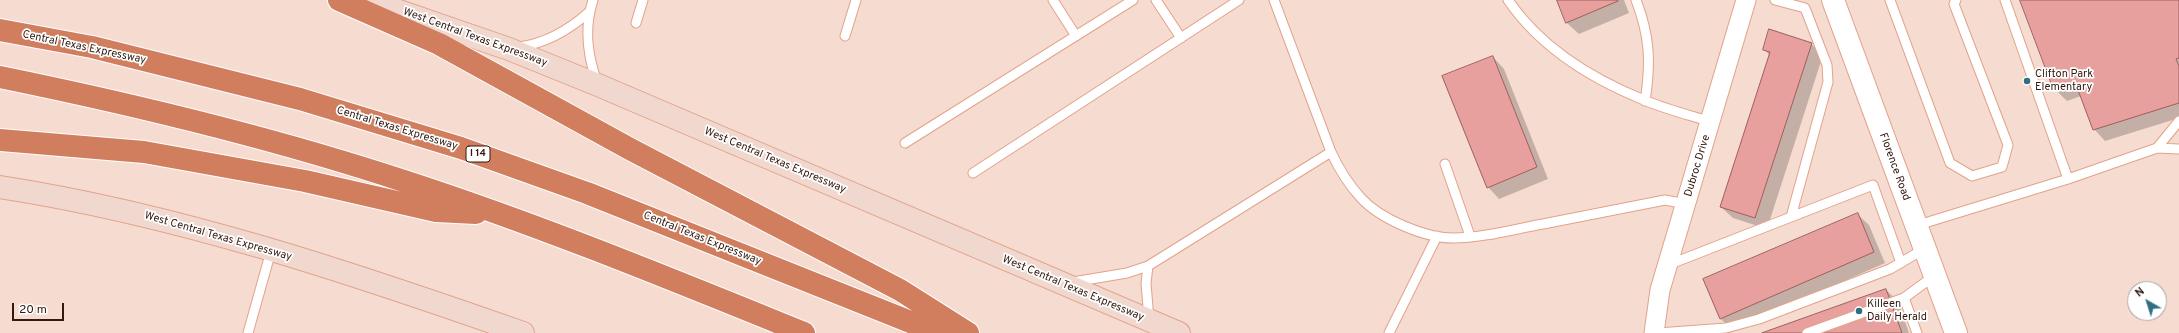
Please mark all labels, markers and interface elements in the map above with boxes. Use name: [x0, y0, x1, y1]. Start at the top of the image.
street label: West Central Texas Expressway: [401, 6, 549, 70]
street label: Central Texas Expressway: [21, 28, 147, 68]
place label: Clifton Park Elementary: [2035, 68, 2093, 94]
marker: Clifton Park Elementary: [2022, 76, 2032, 86]
street label: Central Texas Expressway: [335, 104, 459, 154]
street label: West Central Texas Expressway: [702, 125, 848, 197]
street label: Florence Road: [1876, 131, 1912, 203]
street label: Dubroc Drive: [1682, 133, 1714, 199]
road number: I 14: [466, 146, 490, 162]
street label: Central Texas Expressway: [641, 209, 763, 269]
street label: West Central Texas Expressway: [143, 210, 293, 264]
street label: West Central Texas Expressway: [1000, 253, 1146, 325]
north arrow: [2127, 281, 2167, 321]
text: N: [2133, 285, 2148, 300]
scale bar: [14, 295, 66, 321]
place label: Killeen Daily Herald: [1867, 298, 1927, 324]
text: 20 m: [19, 302, 47, 318]
marker: Killeen Daily Herald: [1854, 306, 1864, 316]

